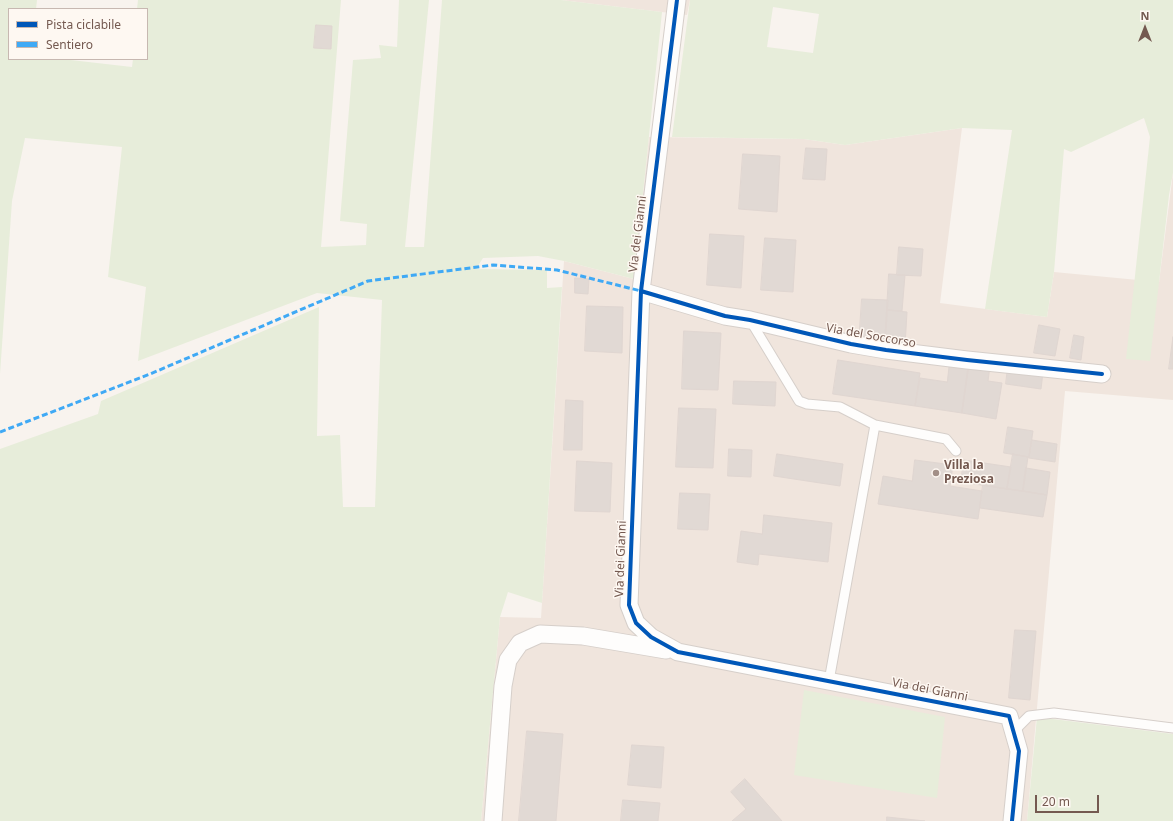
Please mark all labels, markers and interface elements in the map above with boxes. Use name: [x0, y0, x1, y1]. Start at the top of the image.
legend: [8, 8, 148, 60]
north arrow: [1125, 8, 1165, 48]
text: N: [1141, 8, 1149, 23]
text: Pista ciclabile: [46, 16, 121, 33]
text: Sentiero: [46, 36, 93, 53]
street label: Via dei Gianni: [626, 195, 650, 273]
street label: Via del Soccorso: [825, 321, 917, 351]
place label: Villa la Preziosa: [944, 459, 994, 487]
marker: Villa la Preziosa: [931, 468, 941, 478]
street label: Via dei Gianni: [612, 520, 630, 598]
street label: Via dei Gianni: [891, 676, 969, 704]
scale bar: [1037, 787, 1101, 813]
text: 20 m: [1042, 793, 1070, 810]

